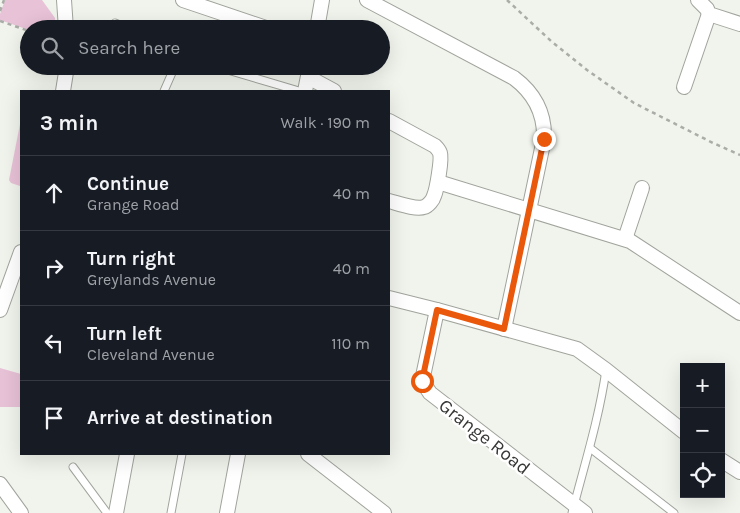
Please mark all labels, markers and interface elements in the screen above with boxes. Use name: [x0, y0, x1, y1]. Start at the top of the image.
search box: [20, 20, 390, 75]
icon: search: [38, 34, 66, 62]
text: Search here: [78, 37, 180, 59]
text: 3 min: [40, 111, 98, 135]
text: Walk · 190 m: [281, 113, 370, 132]
route end: [533, 128, 556, 151]
text: Continue: [87, 173, 169, 195]
icon: ahead: [40, 179, 68, 207]
text: 40 m: [333, 184, 370, 203]
text: Grange Road: [87, 195, 179, 214]
text: Turn right: [87, 248, 176, 270]
icon: right: [40, 254, 68, 282]
text: 40 m: [333, 259, 370, 278]
text: Greylands Avenue: [87, 270, 216, 289]
text: Turn left: [87, 323, 162, 345]
icon: left: [40, 329, 68, 357]
text: 110 m: [331, 334, 370, 353]
text: Cleveland Avenue: [87, 345, 215, 364]
map controls: [680, 363, 725, 498]
button: +: [680, 363, 725, 408]
route start: [411, 370, 434, 393]
street label: Grange Road: [434, 394, 534, 479]
icon: arrive: [40, 404, 68, 432]
text: Arrive at destination: [87, 407, 273, 429]
button: −: [680, 408, 725, 453]
button: locate: [680, 453, 725, 498]

